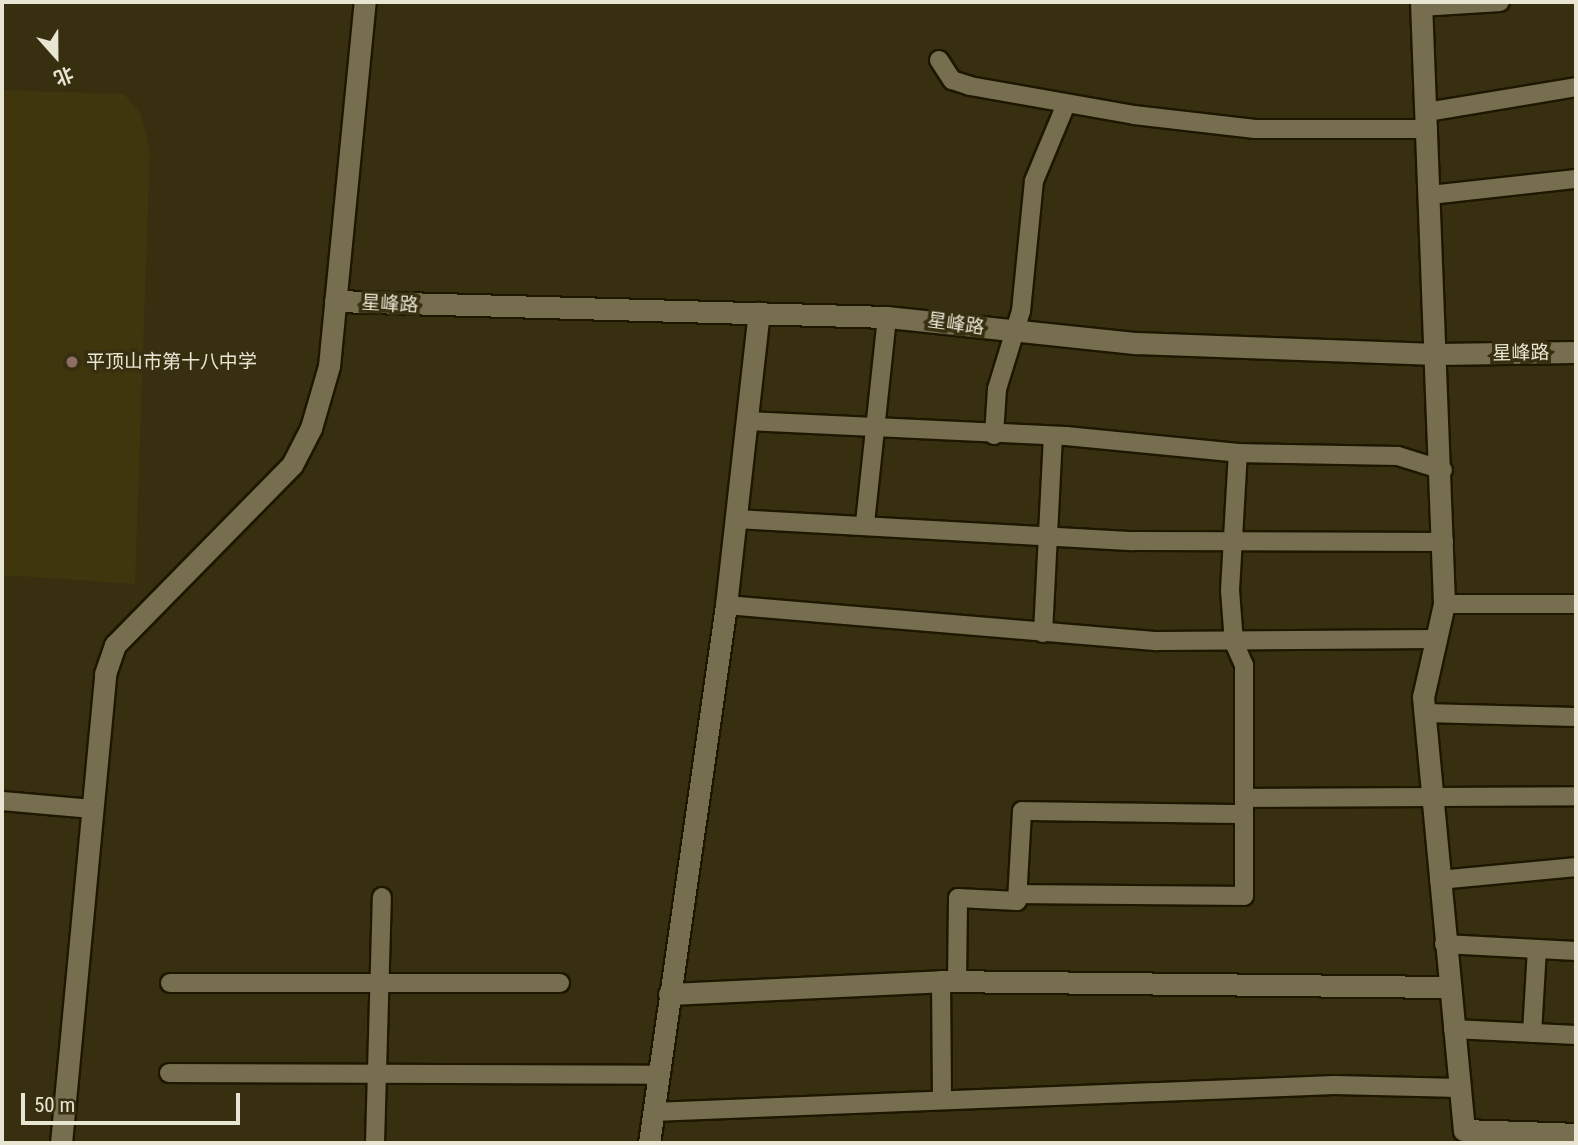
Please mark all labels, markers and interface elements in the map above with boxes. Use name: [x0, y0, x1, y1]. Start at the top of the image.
north arrow: [21, 21, 91, 91]
text: 北: [51, 62, 77, 90]
street label: 星峰路: [361, 291, 419, 317]
street label: 星峰路: [926, 309, 986, 339]
street label: 星峰路: [1492, 341, 1550, 365]
place label: 平顶山市第十八中学: [86, 351, 257, 373]
marker: 平顶山市第十八中学: [64, 354, 80, 370]
scale bar: [24, 1078, 243, 1122]
text: 50 m: [34, 1093, 75, 1117]

